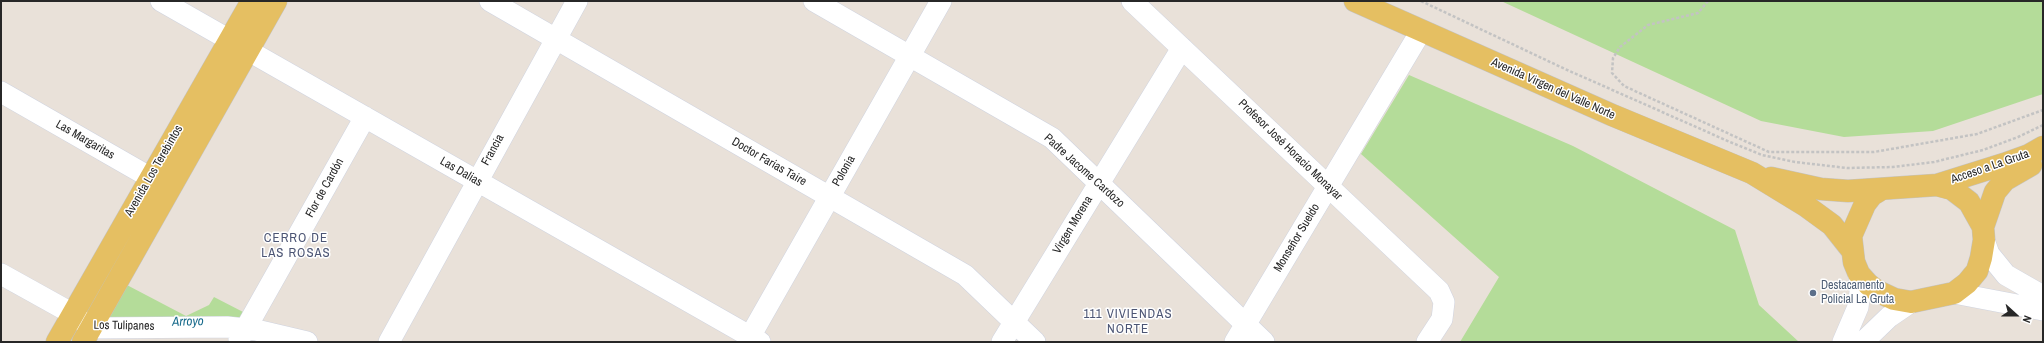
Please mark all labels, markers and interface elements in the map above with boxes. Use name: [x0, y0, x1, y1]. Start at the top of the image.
street label: Avenida Virgen del Valle Norte: [1489, 55, 1617, 123]
street label: Profesor José Horacio Monayar: [1235, 97, 1345, 203]
street label: Las Margaritas: [53, 117, 117, 163]
street label: Avenida Los Terebintos: [122, 123, 186, 219]
street label: Padre Jacome Cardozo: [1041, 131, 1127, 211]
street label: Francia: [479, 132, 507, 168]
street label: Doctor Farias Taire: [729, 135, 809, 189]
street label: Acceso a La Gruta: [1949, 147, 2031, 187]
street label: Polonia: [829, 153, 859, 189]
street label: Las Dalias: [437, 154, 485, 190]
street label: Flor de Cardón: [303, 156, 347, 220]
street label: Virgen Morena: [1050, 193, 1096, 257]
street label: Monseñor Sueldo: [1271, 201, 1323, 275]
district label: CERRO DE LAS ROSAS: [261, 231, 331, 262]
place label: Destacamento Policial La Gruta: [1821, 279, 1894, 307]
marker: Destacamento Policial La Gruta: [1808, 288, 1818, 298]
north arrow: [1996, 295, 2036, 335]
district label: 111 VIVIENDAS NORTE: [1083, 307, 1173, 338]
water label: Arroyo: [172, 314, 204, 330]
text: N: [2020, 314, 2035, 325]
street label: Los Tulipanes: [93, 318, 155, 334]

